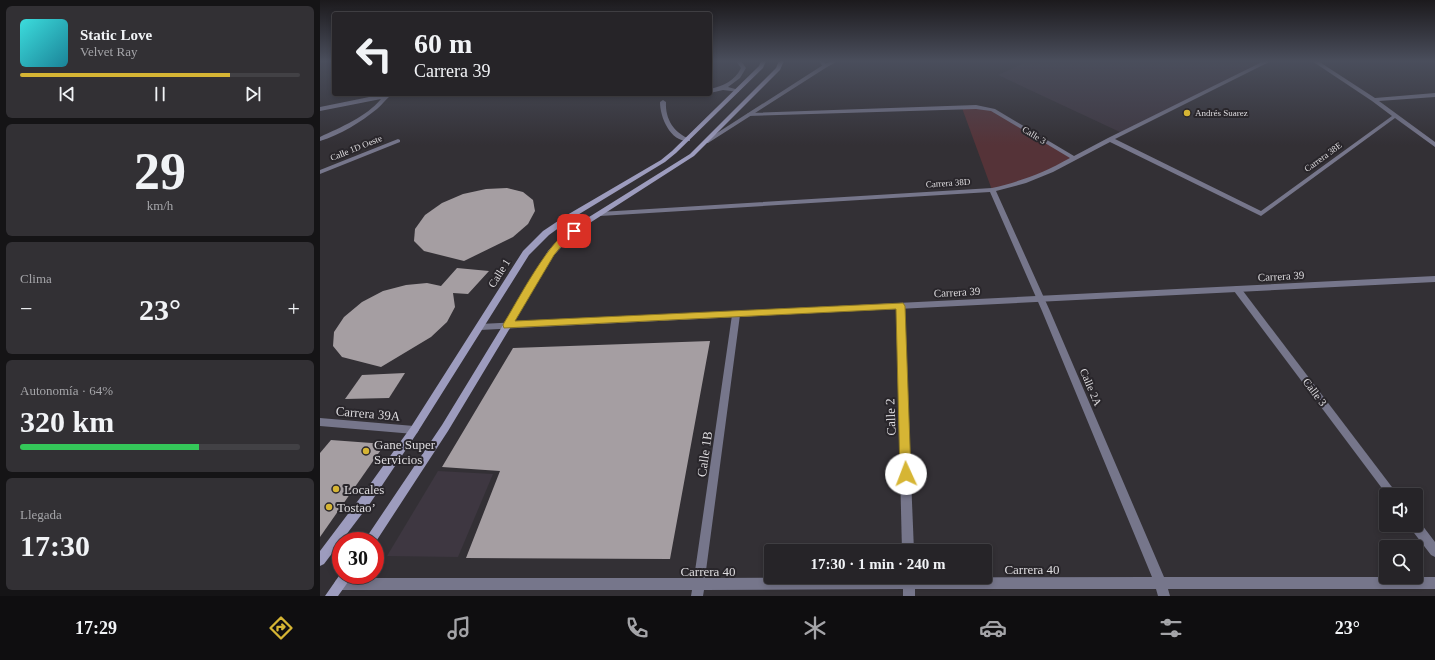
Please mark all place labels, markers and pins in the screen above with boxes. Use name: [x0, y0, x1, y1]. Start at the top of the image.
marker: Andrés Suarez: [1182, 108, 1192, 118]
place label: Andrés Suarez: [1195, 108, 1248, 118]
pin: [557, 214, 591, 248]
place label: Gane Super Servicios: [374, 437, 436, 467]
marker: Gane Super Servicios: [361, 446, 371, 456]
place label: Locales: [344, 482, 384, 497]
marker: Locales: [331, 484, 341, 494]
place label: Tostao’: [337, 500, 376, 515]
marker: Tostao’: [324, 502, 334, 512]

